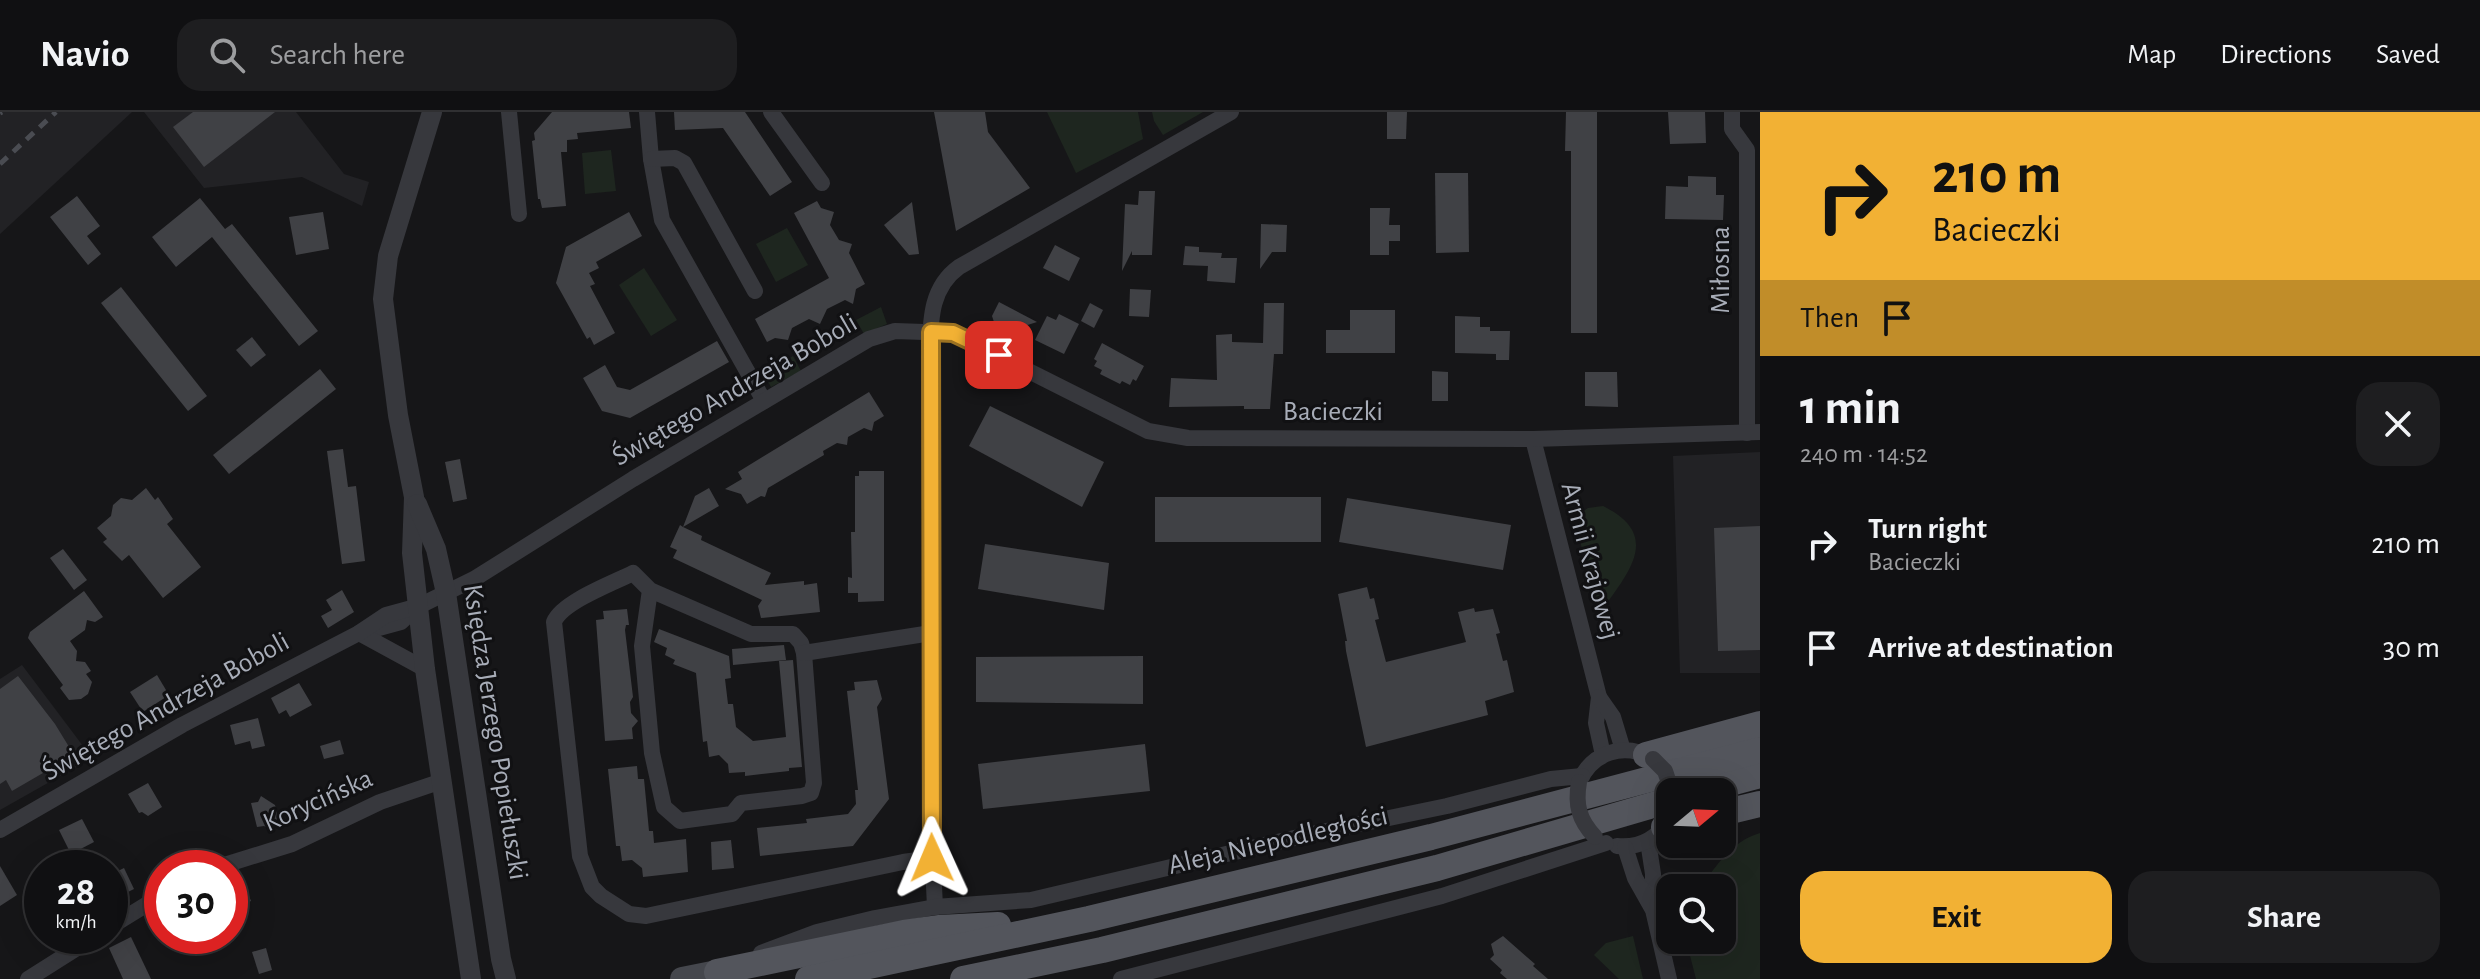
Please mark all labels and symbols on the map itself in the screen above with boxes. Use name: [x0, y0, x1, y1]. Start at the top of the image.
street label: Miłosna: [1707, 226, 1735, 314]
street label: Świętego Andrzeja Boboli: [606, 306, 862, 472]
pin: [965, 321, 1033, 389]
street label: Bacieczki: [1283, 398, 1383, 426]
street label: Armii Krajowej: [1556, 479, 1624, 643]
street label: Księdza Jerzego Popiełuszki: [458, 582, 532, 882]
street label: Świętego Andrzeja Boboli: [36, 625, 294, 787]
street label: Korycińska: [259, 764, 377, 838]
north arrow: [1656, 778, 1736, 858]
street label: Aleja Niepodległości: [1166, 802, 1390, 880]
position arrow: [890, 816, 974, 900]
speed limit sign: 30: [144, 850, 248, 954]

